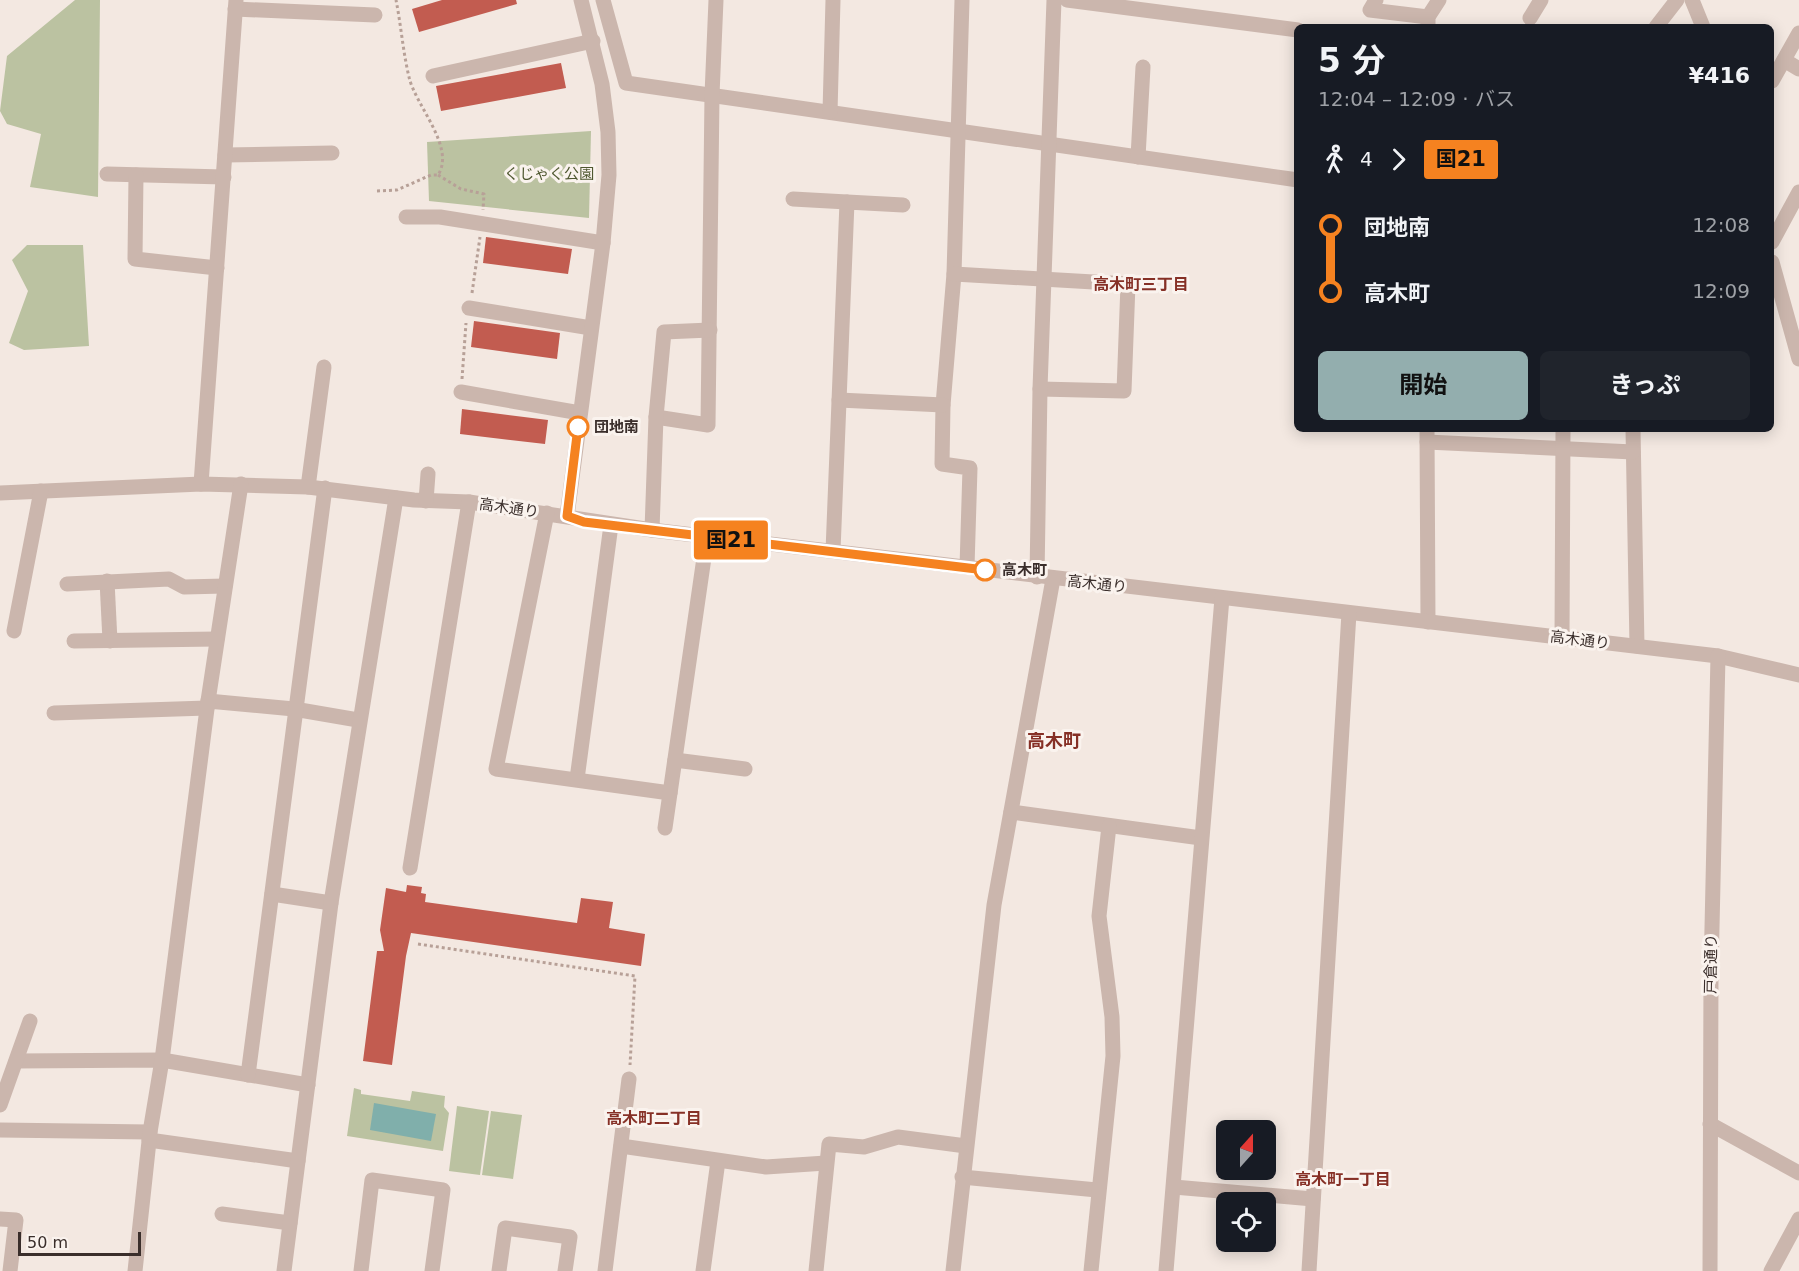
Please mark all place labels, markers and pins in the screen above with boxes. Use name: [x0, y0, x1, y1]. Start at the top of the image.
marker: 団地南: [567, 416, 589, 438]
place label: 団地南: [594, 418, 639, 436]
marker: 高木町: [974, 559, 996, 581]
place label: 高木町: [1002, 561, 1047, 579]

